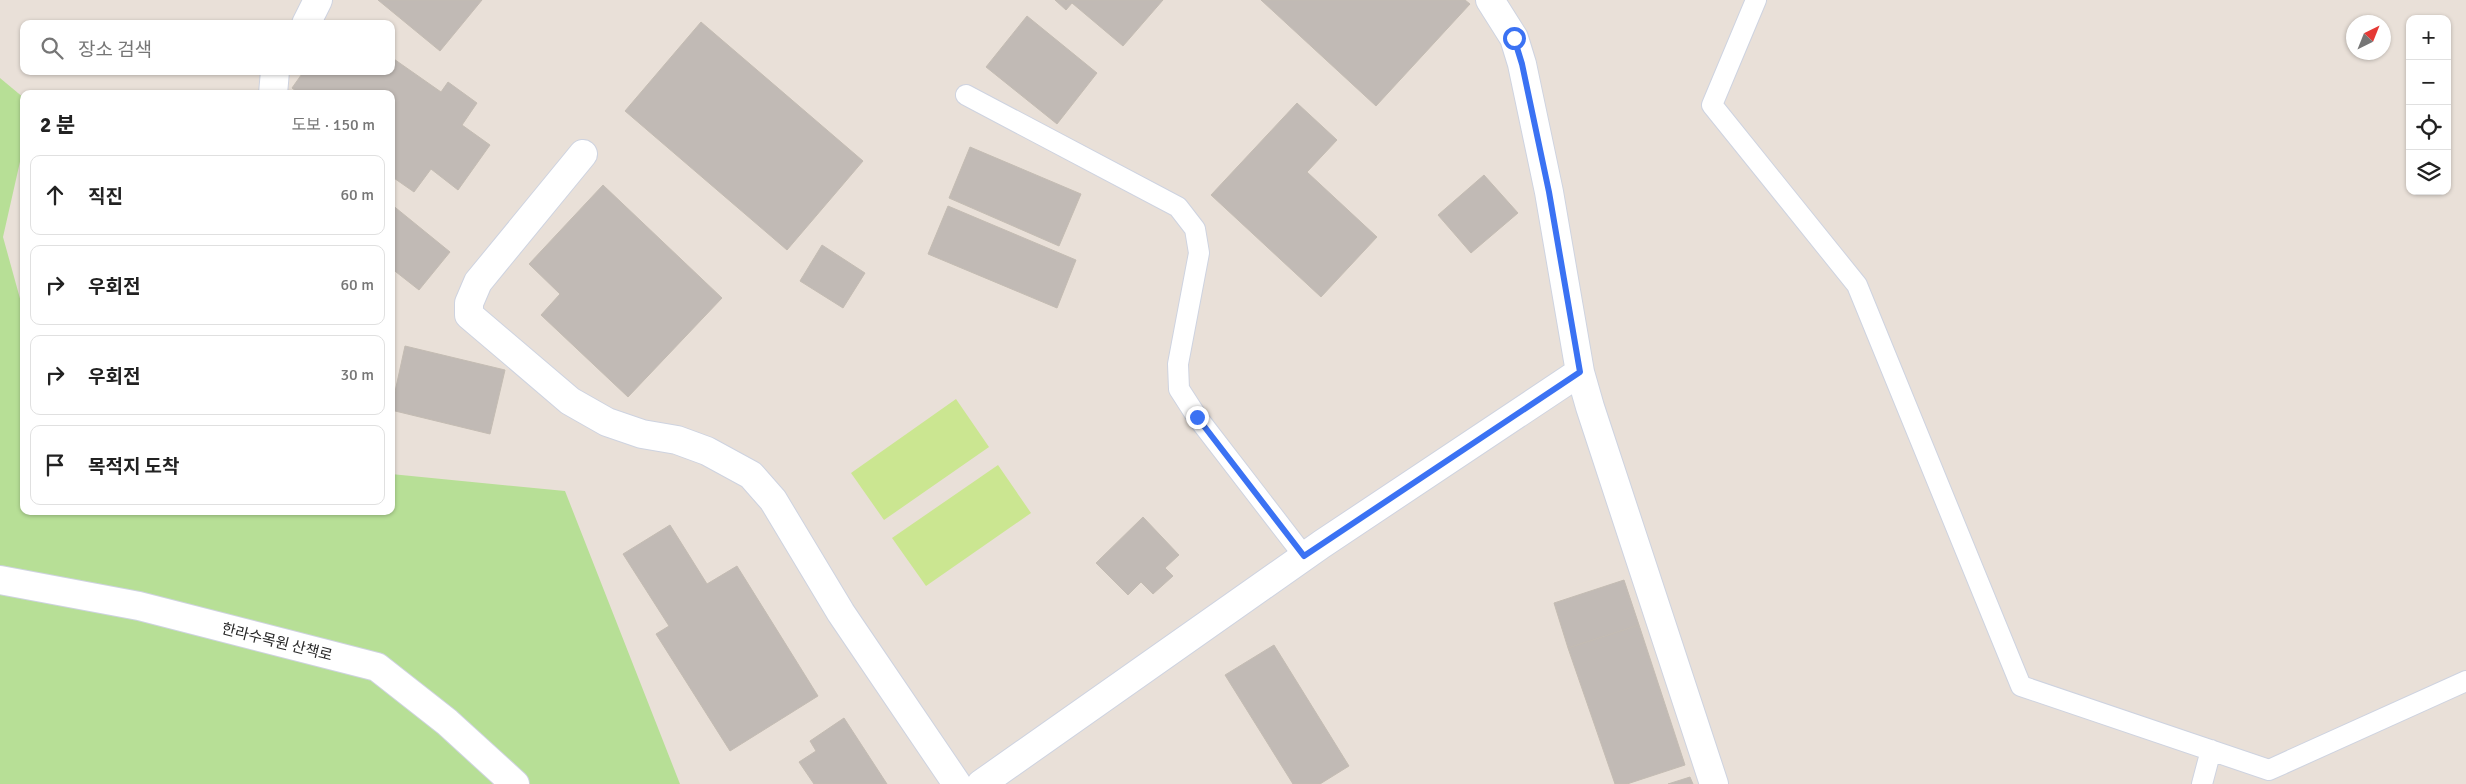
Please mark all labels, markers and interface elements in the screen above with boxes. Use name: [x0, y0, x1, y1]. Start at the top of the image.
north arrow: [2346, 15, 2391, 60]
map controls: [2406, 15, 2451, 195]
button: +: [2406, 15, 2451, 60]
search box: [20, 20, 395, 75]
route start: [1503, 27, 1526, 50]
icon: search: [38, 34, 66, 62]
text: 장소 검색: [78, 38, 152, 62]
button: −: [2406, 60, 2451, 105]
button: locate: [2406, 105, 2451, 150]
text: 2 분: [40, 112, 75, 138]
text: 도보 · 150 m: [291, 115, 375, 135]
button: layers: [2406, 150, 2451, 195]
icon: ahead: [41, 181, 69, 209]
text: 직진: [88, 185, 123, 209]
text: 60 m: [340, 185, 374, 205]
icon: right: [41, 271, 69, 299]
text: 우회전: [88, 275, 140, 299]
text: 60 m: [340, 275, 374, 295]
icon: right: [41, 361, 69, 389]
text: 우회전: [88, 365, 140, 389]
text: 30 m: [340, 365, 374, 385]
route end: [1186, 406, 1209, 429]
icon: arrive: [41, 451, 69, 479]
text: 목적지 도착: [88, 455, 180, 479]
street label: 한라수목원 산책로: [220, 620, 334, 664]

